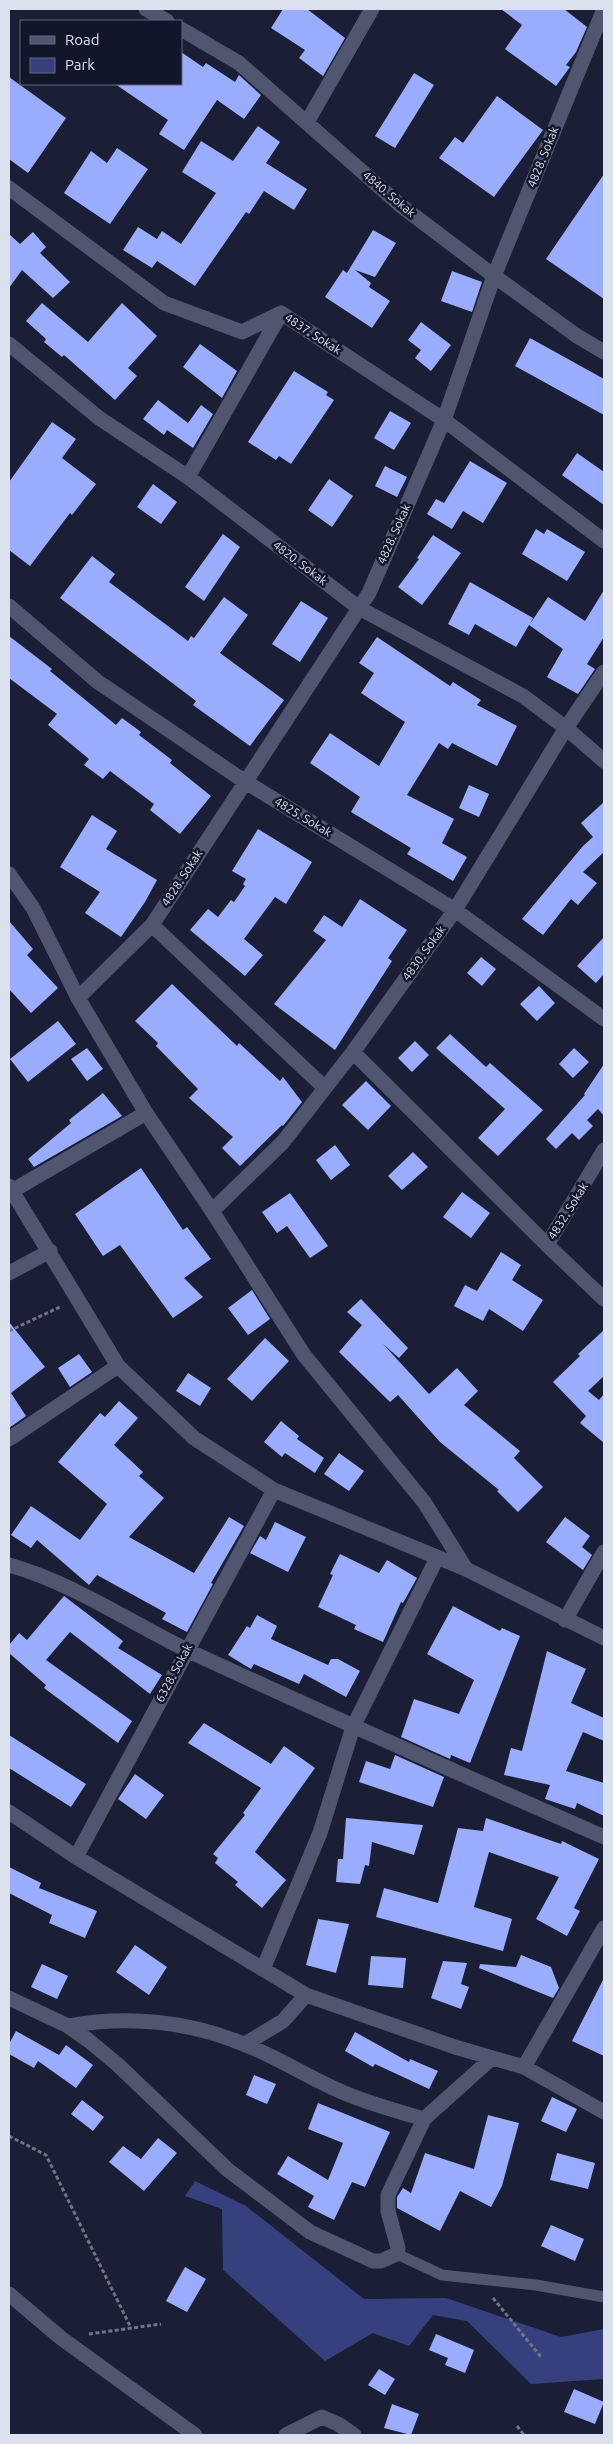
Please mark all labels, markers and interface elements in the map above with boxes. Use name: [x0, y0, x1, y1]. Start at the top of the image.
legend: [20, 20, 182, 85]
text: Road: [65, 31, 100, 48]
text: Park: [65, 56, 95, 73]
street label: 4828. Sokak: [524, 125, 561, 189]
street label: 4840. Sokak: [360, 168, 418, 219]
street label: 4837. Sokak: [283, 311, 344, 357]
street label: 4828. Sokak: [375, 502, 413, 566]
street label: 4820. Sokak: [271, 538, 330, 587]
street label: 4825. Sokak: [272, 794, 334, 839]
street label: 4828. Sokak: [159, 847, 205, 908]
street label: 4830. Sokak: [399, 923, 448, 983]
street label: 4832. Sokak: [545, 1180, 590, 1241]
street label: 6328. Sokak: [153, 1641, 194, 1704]

